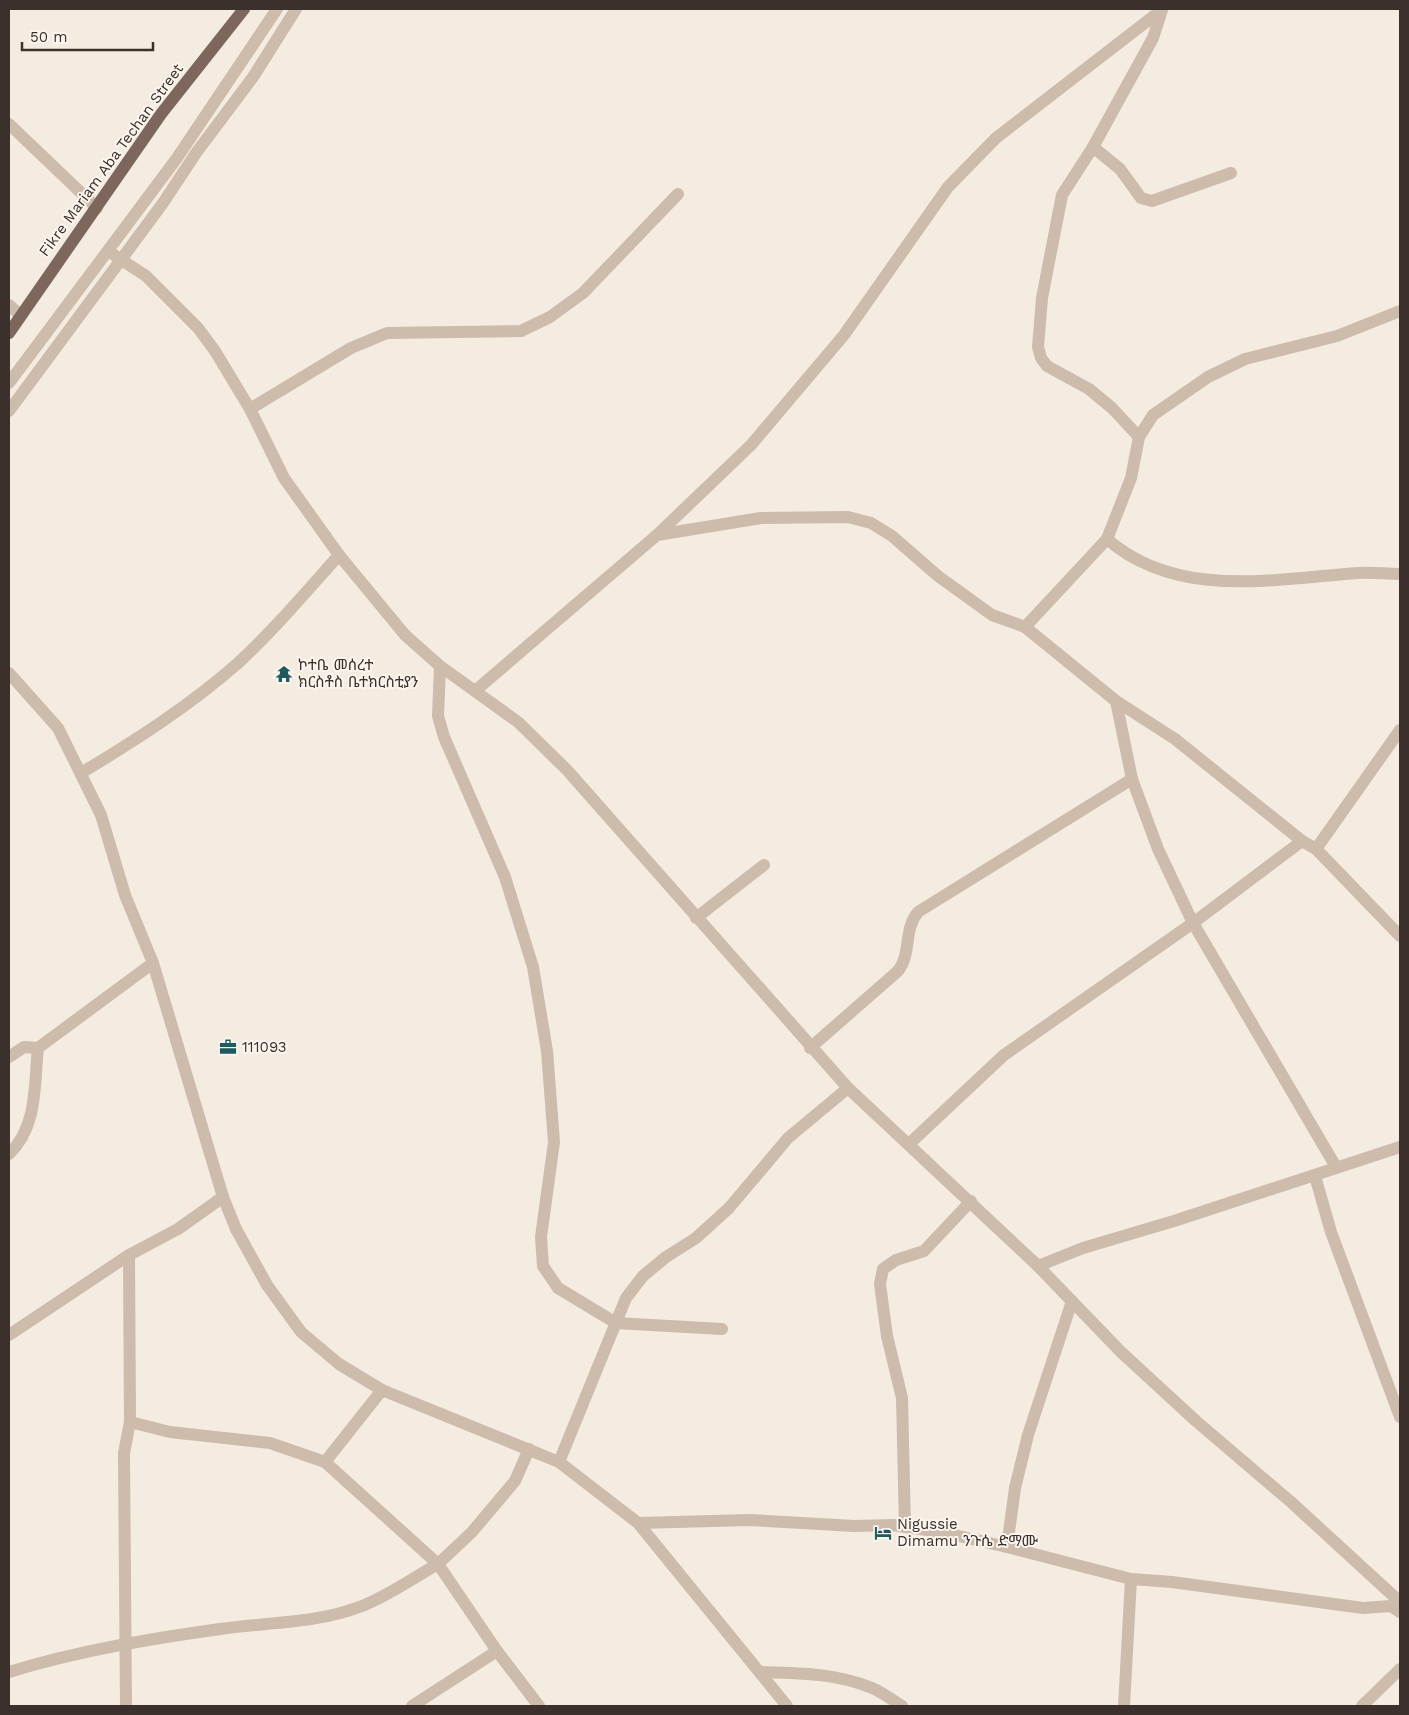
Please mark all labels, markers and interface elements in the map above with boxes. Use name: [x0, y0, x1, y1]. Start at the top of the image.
scale bar: [22, 20, 154, 52]
text: 50 m: [30, 28, 67, 46]
street label: Fikre Mariam Aba Techan Street: [35, 60, 187, 260]
place label: ኮተቤ መሰረተ ክርስቶስ ቤተክርስቲያን: [298, 656, 418, 691]
temple icon: ኮተቤ መሰረተ ክርስቶስ ቤተክርስቲያን: [274, 664, 294, 684]
office icon: 111093: [218, 1037, 238, 1057]
place label: 111093: [242, 1038, 287, 1056]
place label: Nigussie Dimamu ንጉሴ ድማሙ: [897, 1515, 1038, 1550]
hotel icon: Nigussie Dimamu ንጉሴ ድማሙ: [873, 1523, 893, 1543]

